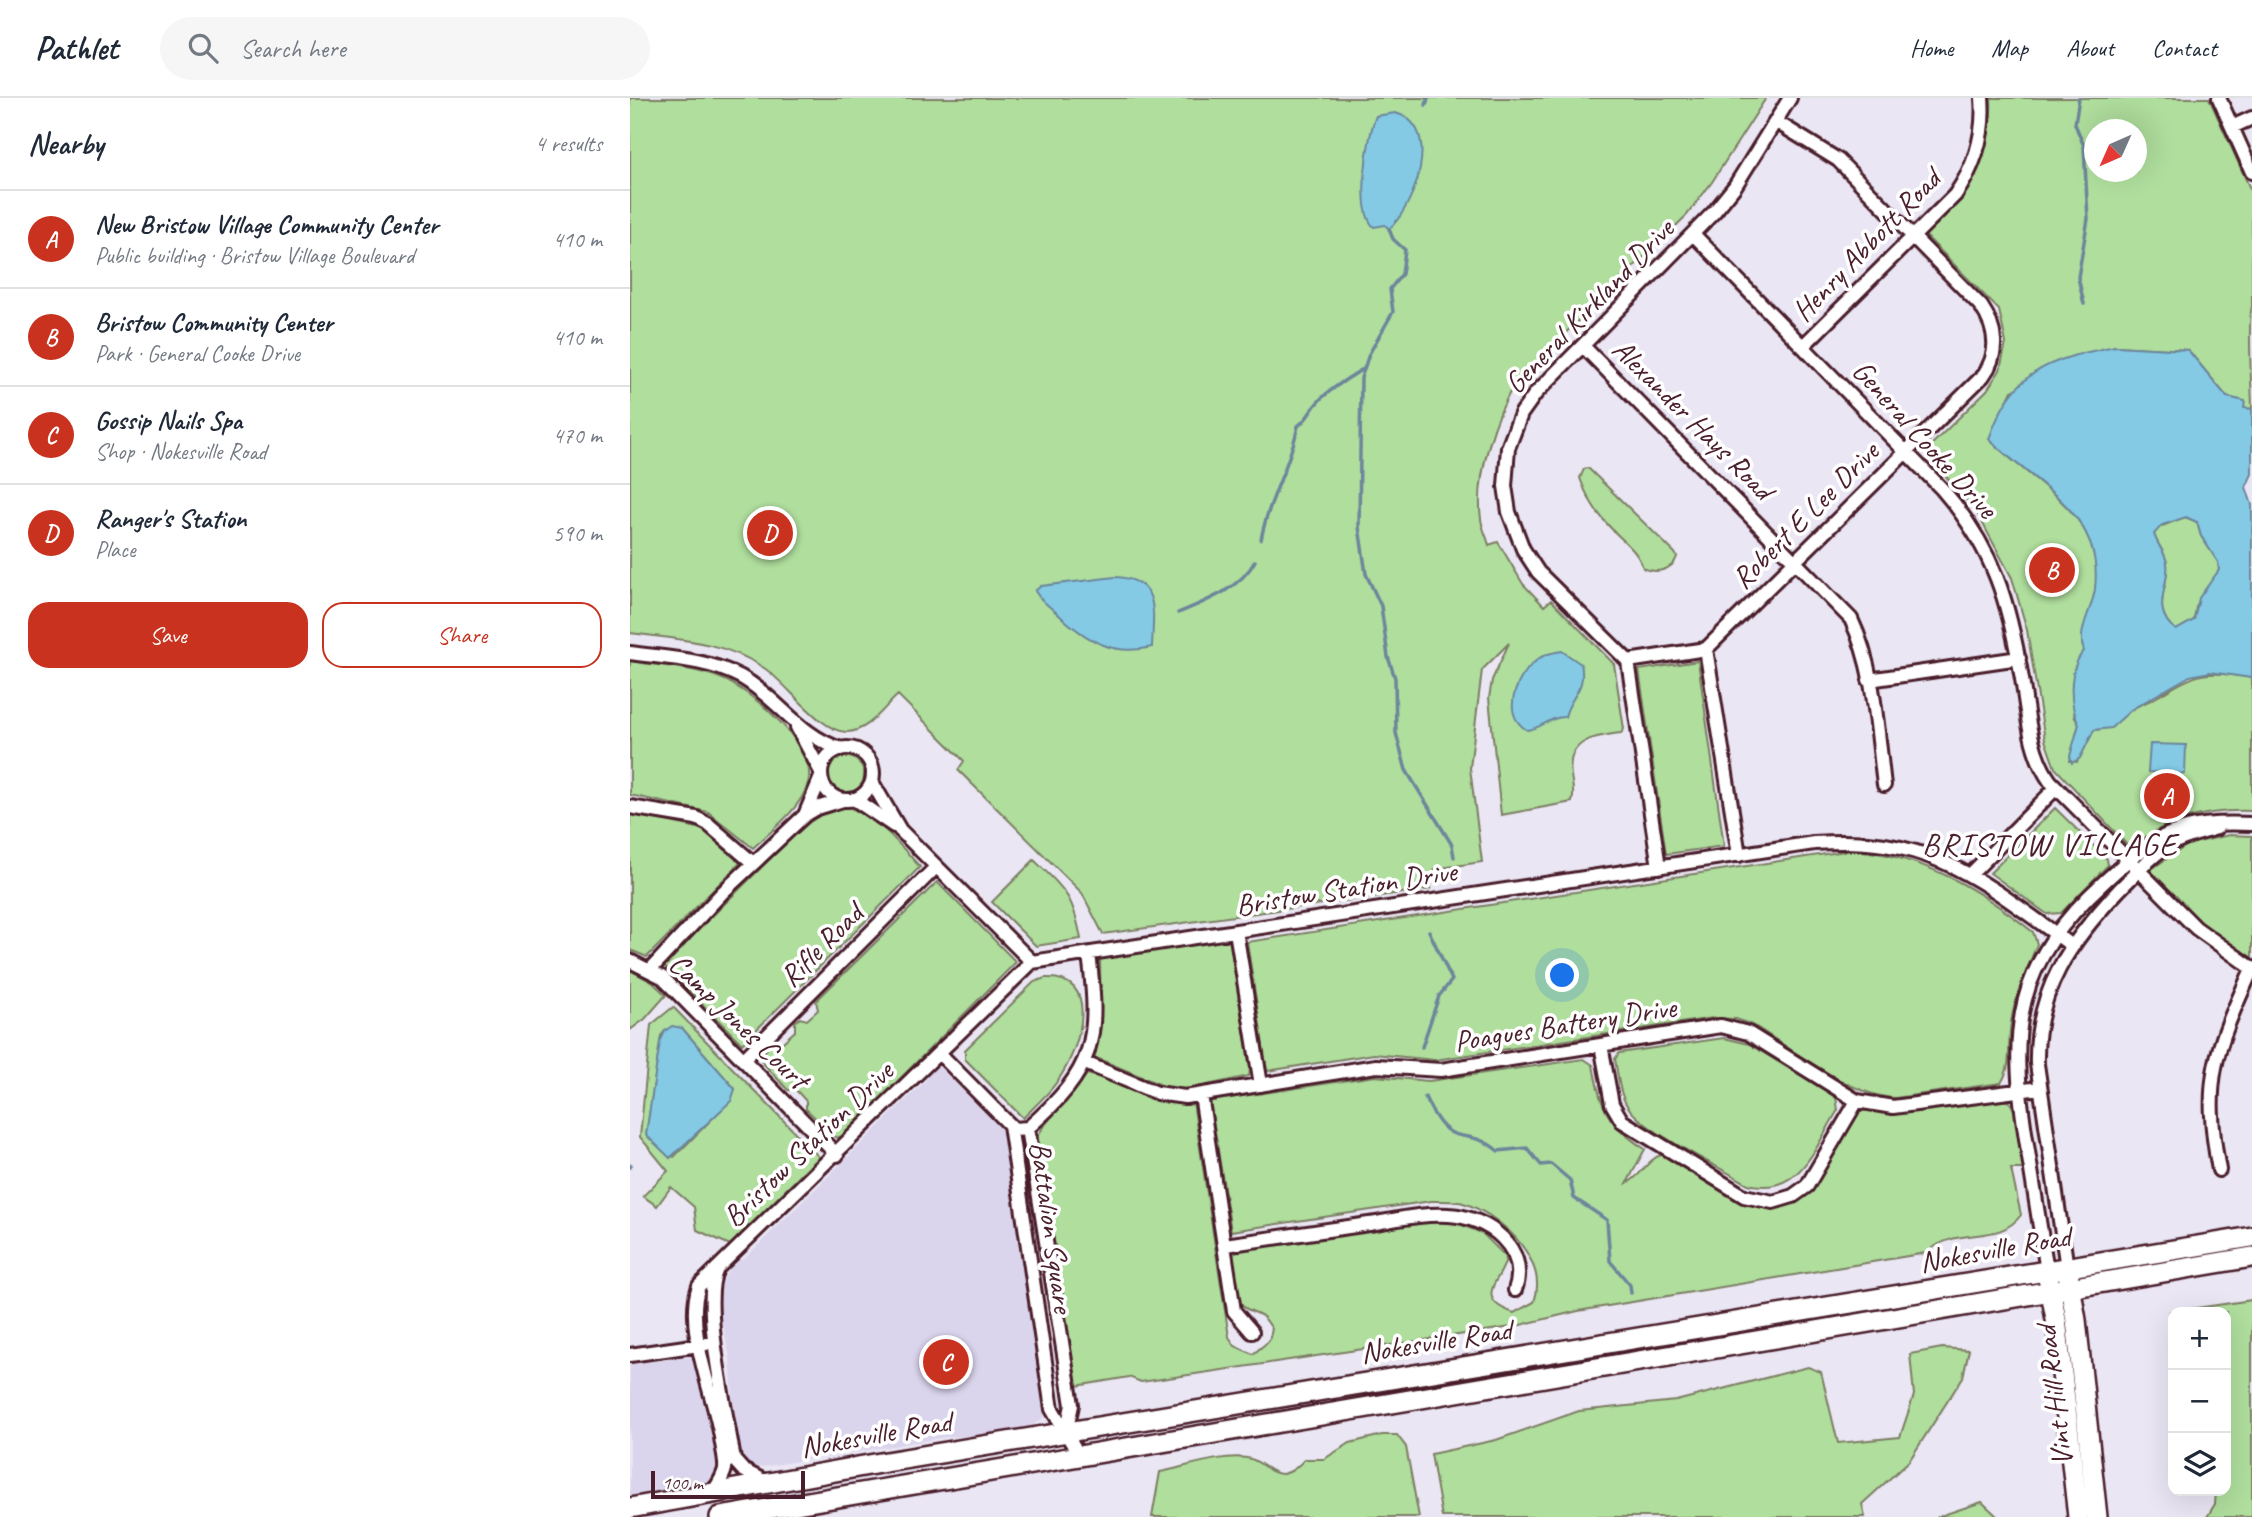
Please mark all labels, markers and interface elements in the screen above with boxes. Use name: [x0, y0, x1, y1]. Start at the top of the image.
search box: [160, 17, 650, 80]
text: Pathlet: [35, 27, 118, 69]
icon: search: [184, 29, 222, 67]
text: Search here: [240, 32, 346, 65]
text: Home: [1910, 33, 1953, 63]
text: Map: [1991, 33, 2028, 63]
text: About: [2066, 33, 2114, 63]
text: Contact: [2152, 33, 2217, 63]
north arrow: [2084, 119, 2147, 182]
text: Nearby: [28, 125, 104, 163]
text: 4 results: [535, 129, 602, 158]
street label: Henry Abbott Road: [1784, 158, 1951, 329]
text: New Bristow Village Community Center: [95, 208, 438, 241]
street label: General Kirkland Drive: [1496, 209, 1684, 401]
text: A: [45, 225, 57, 254]
text: 410 m: [553, 225, 602, 254]
text: Public building · Bristow Village Boulevard: [95, 241, 414, 270]
text: Bristow Community Center: [95, 306, 333, 339]
text: B: [45, 323, 57, 352]
text: 410 m: [553, 323, 602, 352]
street label: Alexander Hays Road: [1604, 330, 1785, 511]
text: Park · General Cooke Drive: [95, 339, 300, 368]
street label: General Cooke Drive: [1844, 352, 2007, 528]
text: Gossip Nails Spa: [95, 404, 242, 437]
text: C: [46, 421, 56, 450]
text: 470 m: [553, 421, 602, 450]
street label: Robert E Lee Drive: [1723, 432, 1888, 597]
text: Shop · Nokesville Road: [95, 437, 267, 466]
text: Ranger's Station: [95, 502, 246, 535]
pin: D: [747, 507, 793, 559]
text: D: [44, 519, 58, 548]
text: 590 m: [553, 519, 602, 548]
text: Place: [95, 535, 135, 564]
pin: B: [2029, 544, 2075, 596]
button: Save: [28, 602, 308, 668]
button: Share: [322, 602, 602, 668]
pin: A: [2144, 770, 2190, 822]
district label: BRISTOW VILLAGE: [1922, 824, 2180, 865]
street label: Bristow Station Drive: [1233, 851, 1461, 924]
street label: Rifle Road: [771, 892, 874, 995]
street label: Camp Jones Court: [661, 945, 820, 1100]
your location: [1545, 958, 1579, 992]
street label: Poagues Battery Drive: [1451, 987, 1681, 1060]
street label: Bristow Station Drive: [715, 1051, 903, 1235]
street label: Battalion Square: [1021, 1139, 1083, 1317]
street label: Nokesville Road: [1917, 1216, 2078, 1281]
map controls: [2168, 1307, 2231, 1496]
button: +: [2168, 1307, 2231, 1370]
street label: Nokesville Road: [1358, 1310, 1519, 1372]
street label: Vint Hill Road: [2026, 1320, 2081, 1468]
pin: C: [923, 1336, 969, 1388]
button: −: [2168, 1370, 2231, 1433]
street label: Nokesville Road: [798, 1401, 959, 1466]
button: layers: [2168, 1433, 2231, 1496]
scale bar: [651, 1468, 805, 1500]
text: 100 m: [662, 1471, 703, 1495]

